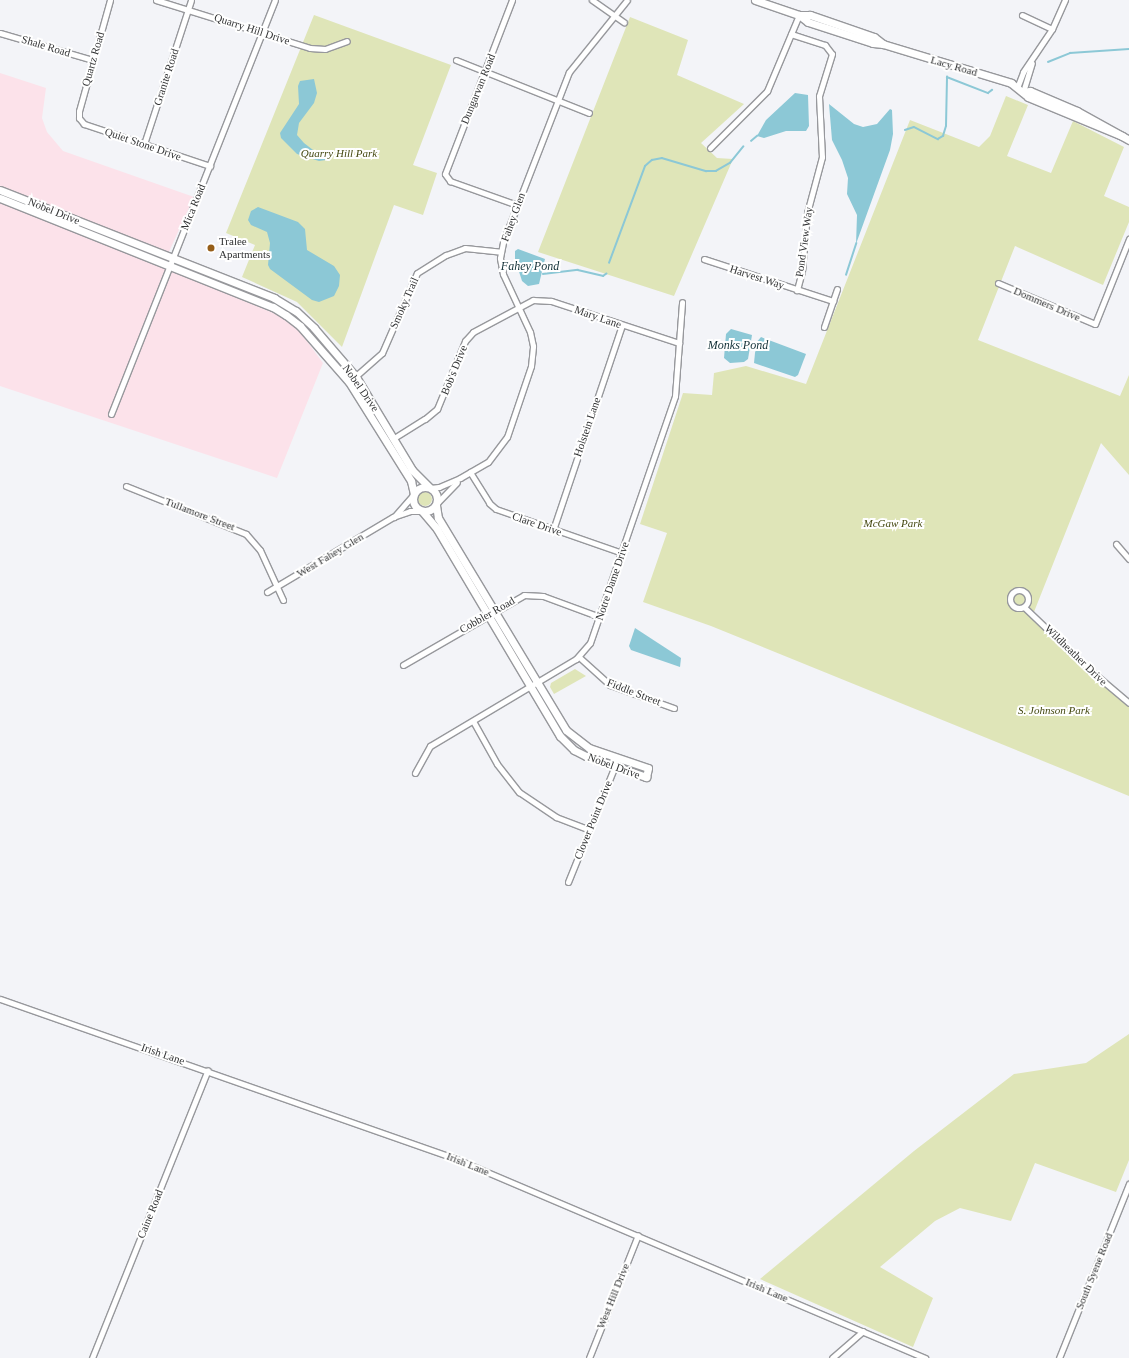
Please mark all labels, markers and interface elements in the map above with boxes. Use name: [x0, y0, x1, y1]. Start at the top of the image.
street label: Quarry Hill Drive: [212, 11, 292, 47]
street label: Quartz Road: [79, 30, 107, 88]
street label: Shale Road: [20, 32, 72, 60]
street label: Granite Road: [151, 47, 181, 107]
street label: Dungarvan Road: [458, 52, 498, 126]
street label: Lacy Road: [929, 53, 979, 79]
street label: Quiet Stone Drive: [103, 125, 183, 163]
park label: Quarry Hill Park: [301, 146, 377, 160]
street label: Mica Road: [178, 182, 208, 232]
street label: Fahey Glen: [498, 191, 528, 243]
street label: Nobel Drive: [26, 195, 82, 227]
street label: Pond View Way: [793, 206, 815, 278]
place label: Tralee Apartments: [219, 235, 270, 261]
marker: Tralee Apartments: [206, 243, 216, 253]
water label: Fahey Pond: [501, 260, 559, 274]
street label: Harvest Way: [728, 262, 786, 292]
street label: Smoky Trail: [387, 275, 421, 331]
street label: Dommers Drive: [1012, 284, 1082, 324]
street label: Mary Lane: [573, 303, 623, 331]
water label: Monks Pond: [708, 339, 768, 353]
street label: Bob's Drive: [438, 343, 470, 397]
street label: Nobel Drive: [340, 362, 382, 414]
street label: Holstein Lane: [571, 396, 603, 458]
street label: Tullamore Street: [163, 495, 237, 533]
street label: Clare Drive: [510, 509, 564, 539]
park label: McGaw Park: [864, 516, 922, 530]
street label: West Fahey Glen: [294, 530, 366, 580]
street label: Notre Dame Drive: [592, 540, 632, 622]
street label: Cobbler Road: [457, 594, 517, 636]
street label: Wildheather Drive: [1042, 622, 1110, 688]
street label: Fiddle Street: [605, 676, 663, 708]
park label: S. Johnson Park: [1018, 703, 1090, 717]
street label: Nobel Drive: [586, 750, 642, 782]
street label: Clover Point Drive: [571, 779, 615, 861]
street label: Irish Lane: [140, 1040, 186, 1068]
street label: Irish Lane: [445, 1149, 491, 1179]
street label: Caine Road: [134, 1188, 166, 1240]
street label: South Syene Road: [1073, 1231, 1115, 1311]
street label: West Hill Drive: [594, 1261, 632, 1331]
street label: Irish Lane: [744, 1275, 790, 1305]

